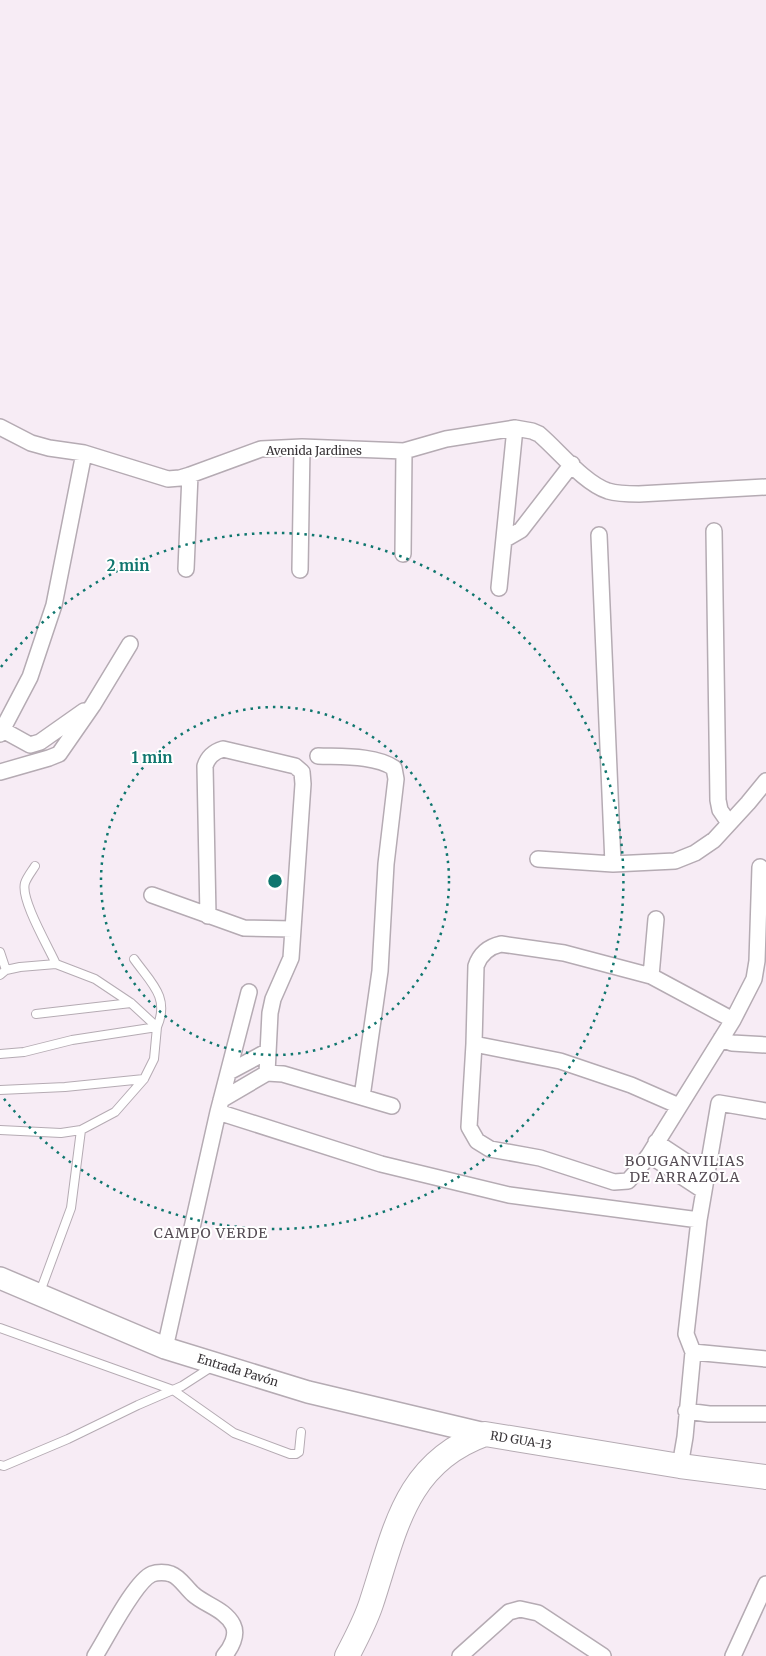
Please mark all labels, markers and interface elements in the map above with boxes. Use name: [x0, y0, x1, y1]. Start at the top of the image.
street label: Avenida Jardines: [265, 443, 362, 458]
text: 2 min: [107, 556, 149, 575]
text: 1 min: [132, 748, 172, 767]
centre of rings: [266, 872, 284, 890]
district label: BOUGANVILIAS DE ARRAZOLA: [625, 1152, 745, 1186]
district label: CAMPO VERDE: [154, 1224, 268, 1242]
street label: Entrada Pavón: [196, 1351, 280, 1389]
street label: RD GUA-13: [489, 1428, 553, 1452]

